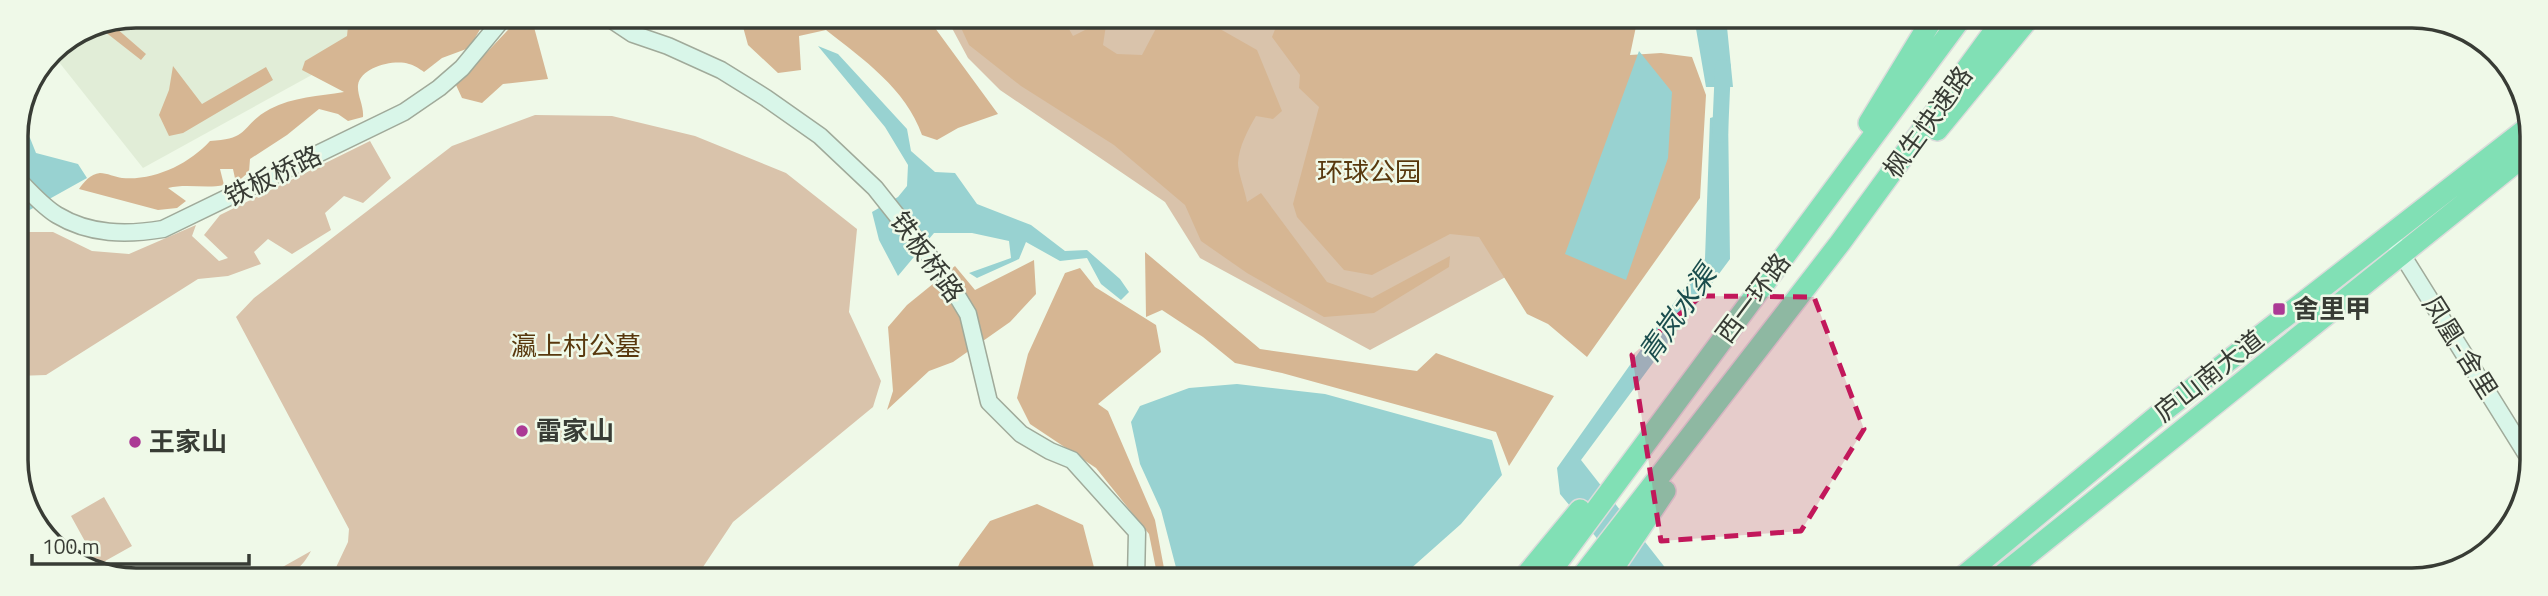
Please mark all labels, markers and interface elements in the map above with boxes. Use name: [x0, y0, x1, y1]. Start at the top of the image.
street label: 枫生快速路: [1874, 58, 1982, 186]
street label: 铁板桥路: [217, 135, 328, 216]
park label: 环球公园: [1317, 152, 1421, 191]
street label: 铁板桥路: [881, 203, 974, 310]
street label: 西一环路: [1706, 244, 1799, 351]
water label: 青岚水渠: [1627, 252, 1729, 372]
street label: 凤凰-舍里: [2413, 287, 2508, 406]
place label: 舍里甲: [2293, 289, 2371, 328]
marker: 舍里甲: [2271, 301, 2287, 317]
street label: 庐山南大道: [2145, 320, 2272, 431]
park label: 瀛上村公墓: [511, 326, 641, 365]
place label: 雷家山: [536, 411, 614, 450]
place label: 王家山: [149, 422, 227, 461]
marker: 雷家山: [514, 423, 530, 439]
marker: 王家山: [127, 434, 143, 450]
scale bar: [32, 522, 248, 566]
text: 100 m: [42, 530, 99, 562]

